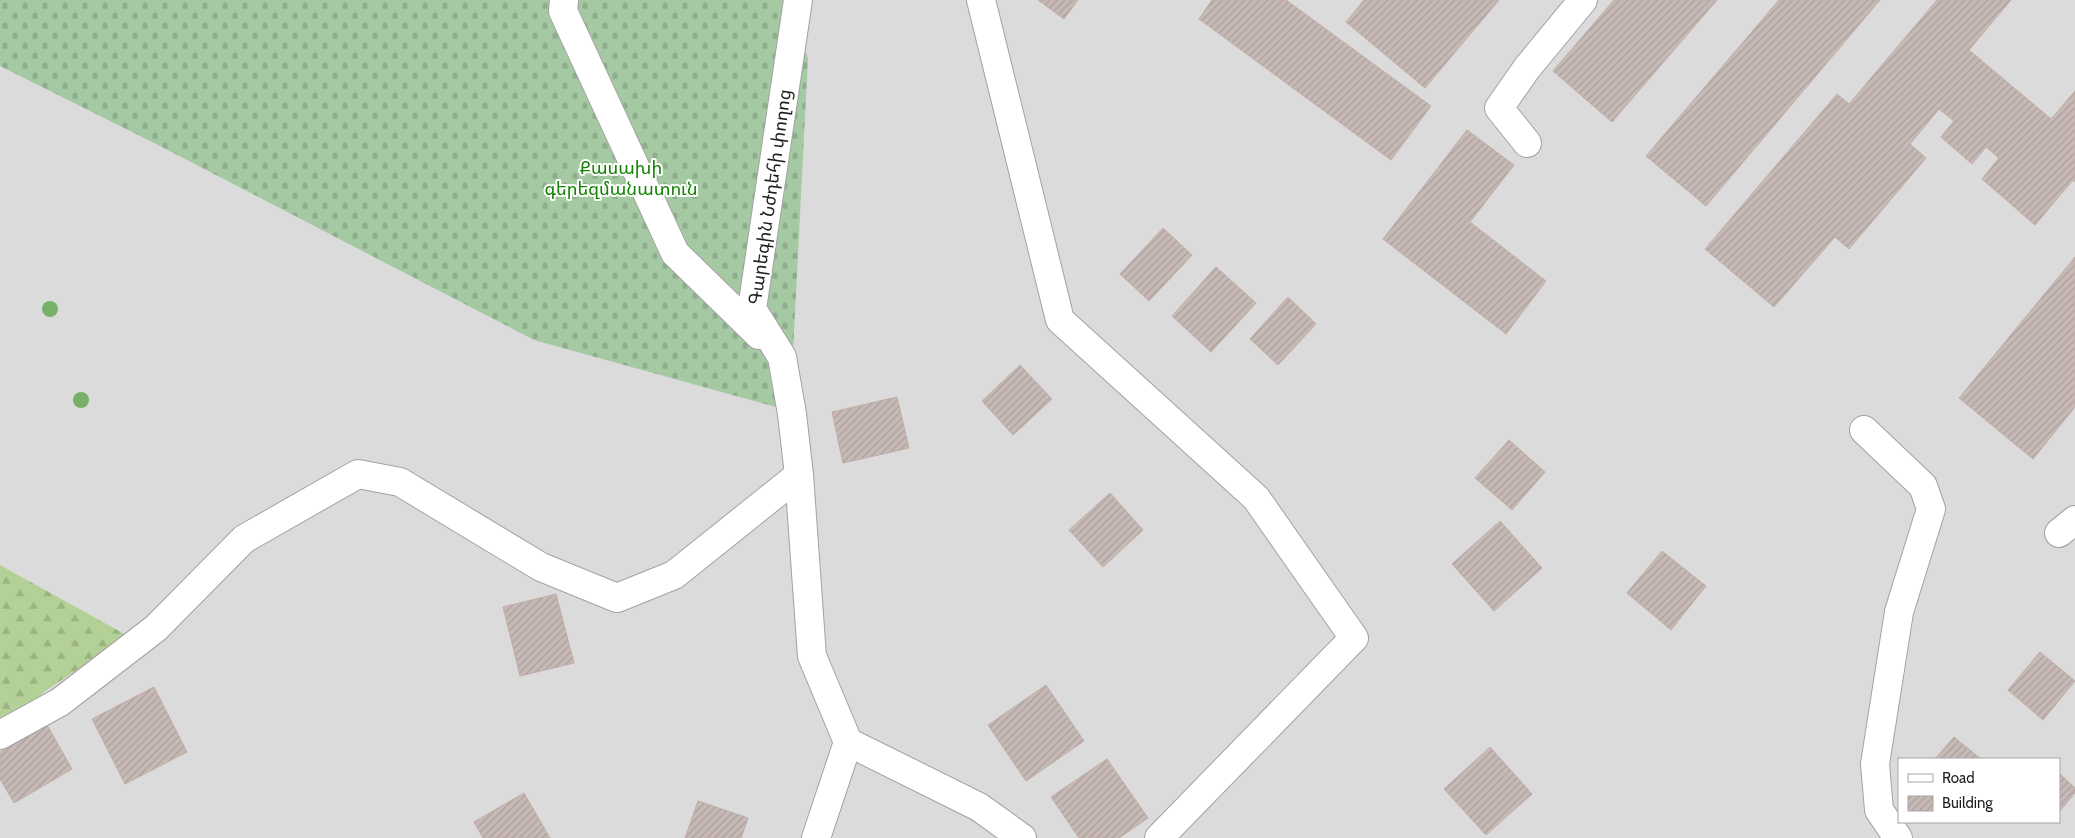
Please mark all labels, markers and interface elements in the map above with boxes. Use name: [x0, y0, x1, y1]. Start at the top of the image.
street label: Գարեգին Նժդեհի փողոց: [744, 88, 796, 306]
park label: Քասախի գերեզմանատուն: [544, 157, 698, 200]
legend: [1898, 758, 2060, 823]
text: Road: [1942, 769, 1975, 787]
text: Building: [1942, 794, 1993, 812]

